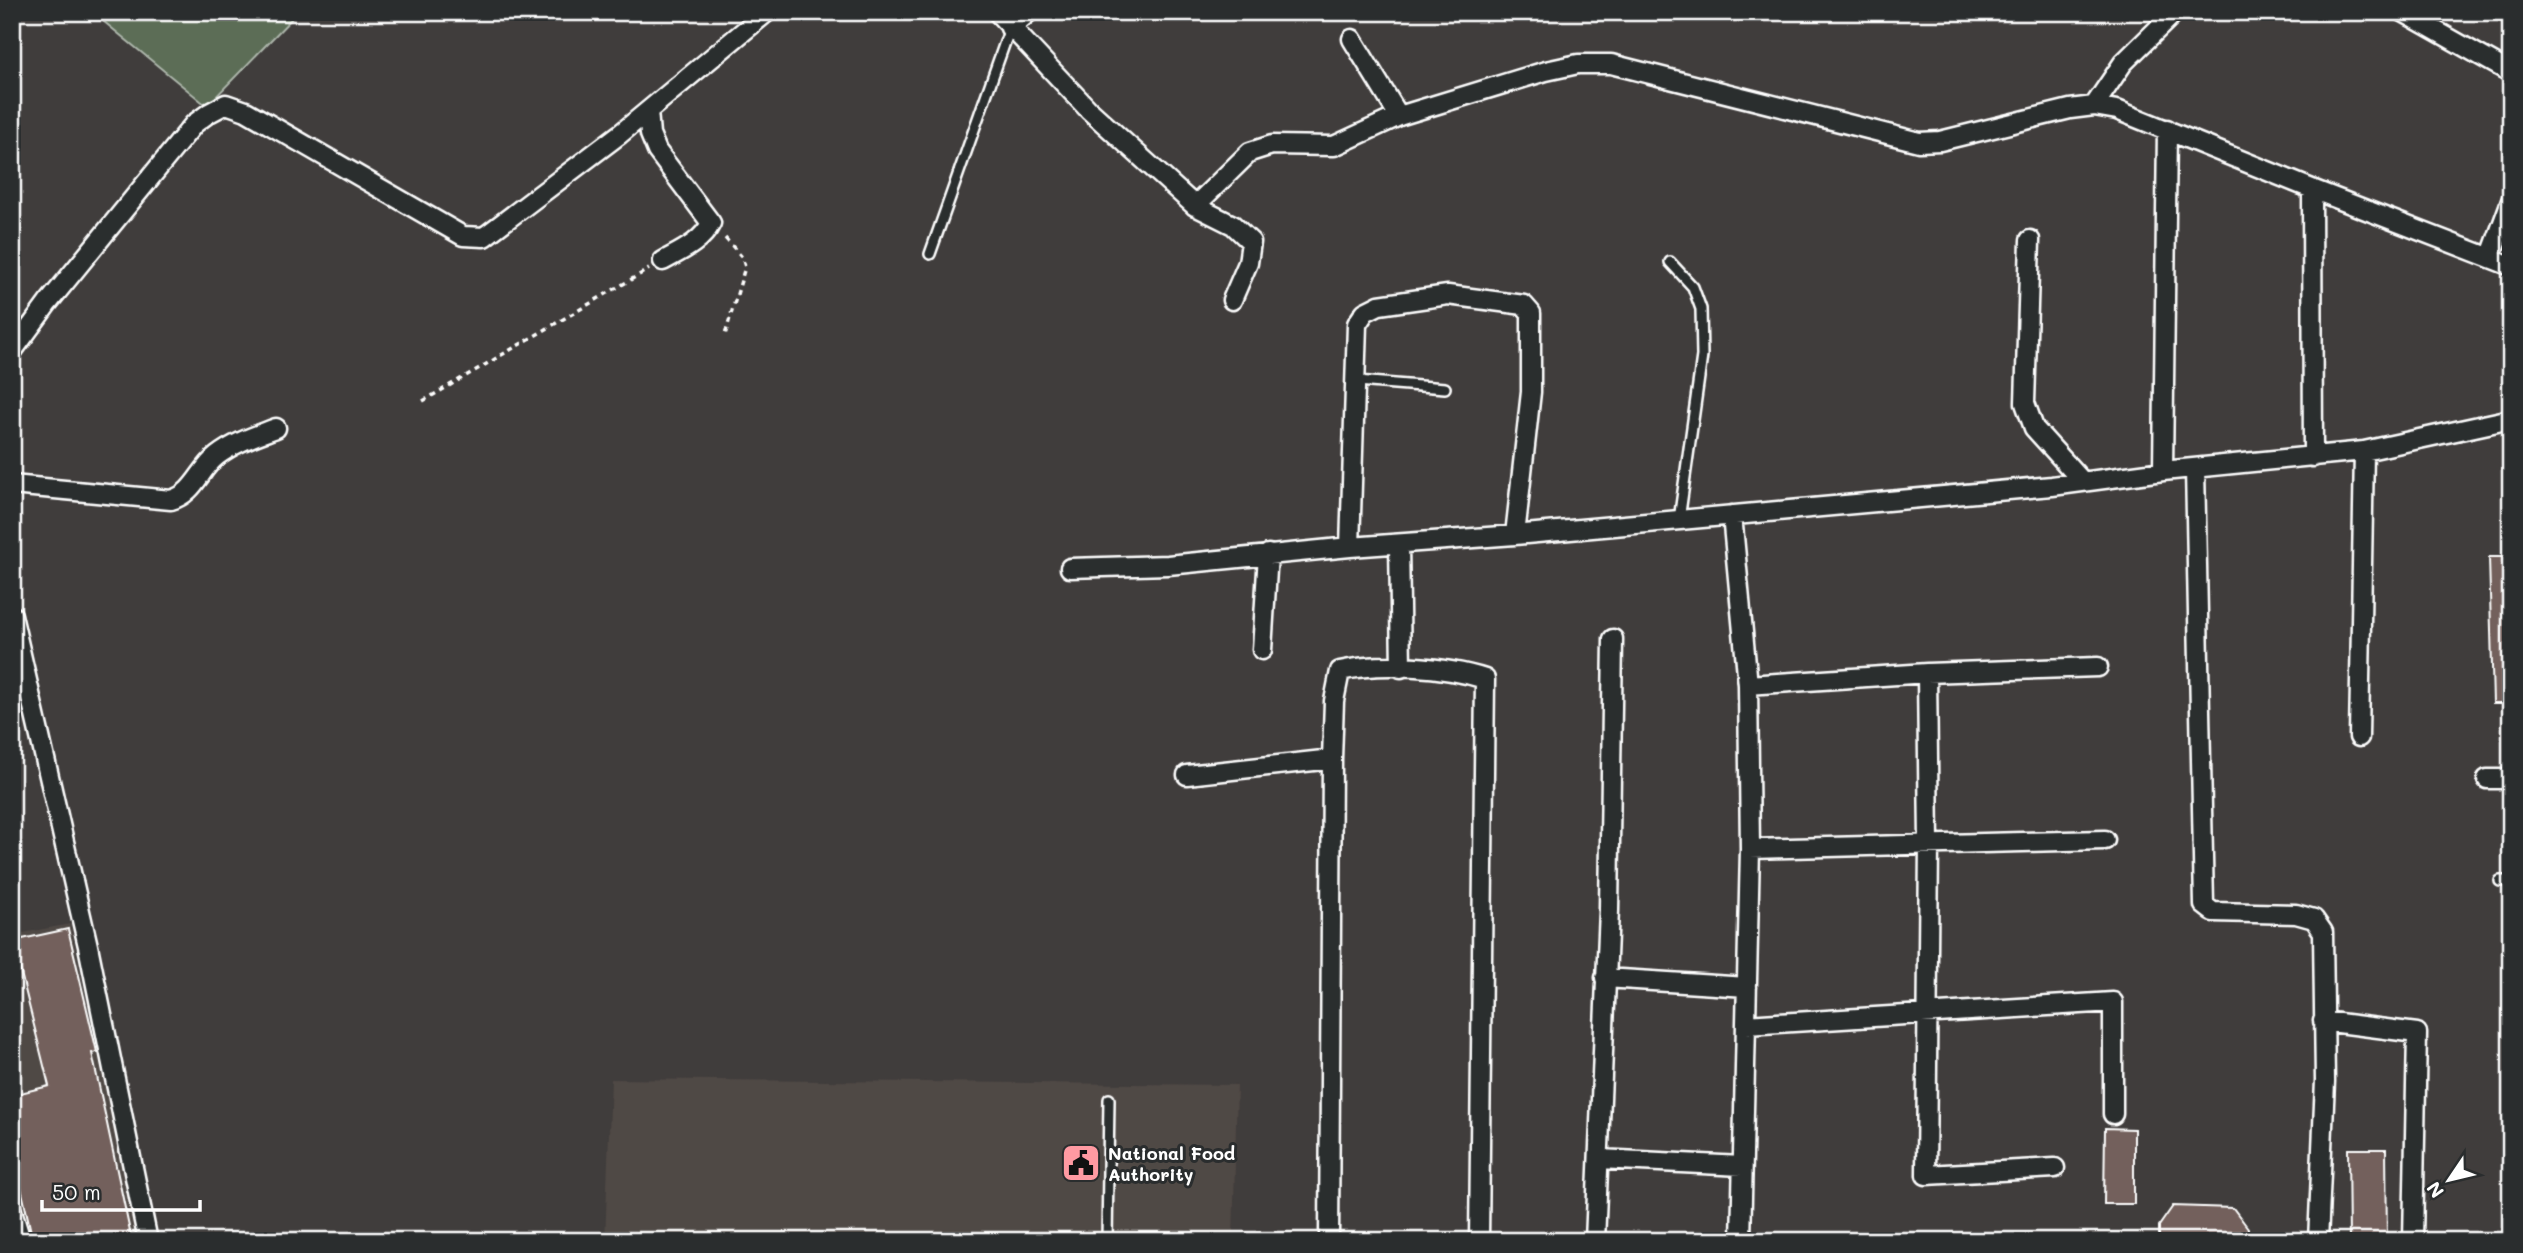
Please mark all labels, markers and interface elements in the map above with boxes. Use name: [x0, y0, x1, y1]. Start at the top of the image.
place label: National Food Authority: [1108, 1141, 1235, 1186]
public building icon: National Food Authority: [1060, 1142, 1102, 1184]
north arrow: [2414, 1144, 2484, 1214]
scale bar: [42, 1169, 200, 1213]
text: N: [2420, 1177, 2449, 1203]
text: 50 m: [52, 1178, 101, 1205]

